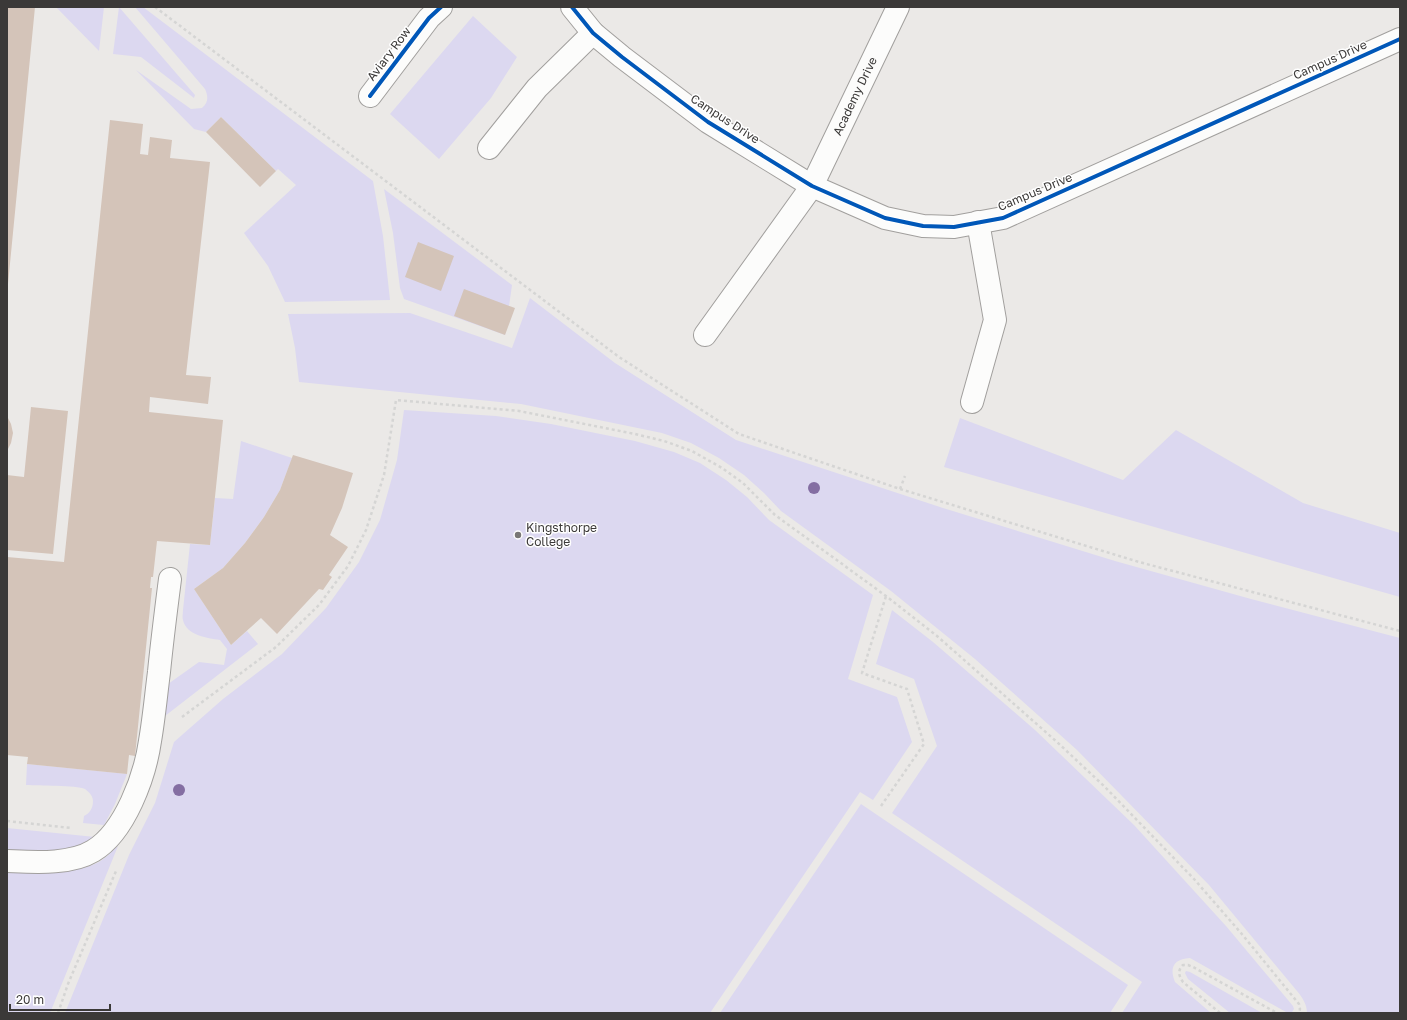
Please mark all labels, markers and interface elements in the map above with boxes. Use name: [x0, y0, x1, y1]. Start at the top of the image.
street label: Aviary Row: [363, 24, 414, 84]
street label: Campus Drive: [1291, 37, 1369, 83]
street label: Academy Drive: [829, 54, 880, 138]
street label: Campus Drive: [688, 91, 763, 146]
street label: Campus Drive: [995, 169, 1074, 214]
place label: Kingsthorpe College: [526, 520, 597, 549]
marker: Kingsthorpe College: [513, 530, 523, 540]
scale bar: [10, 986, 110, 1012]
text: 20 m: [16, 992, 44, 1007]

